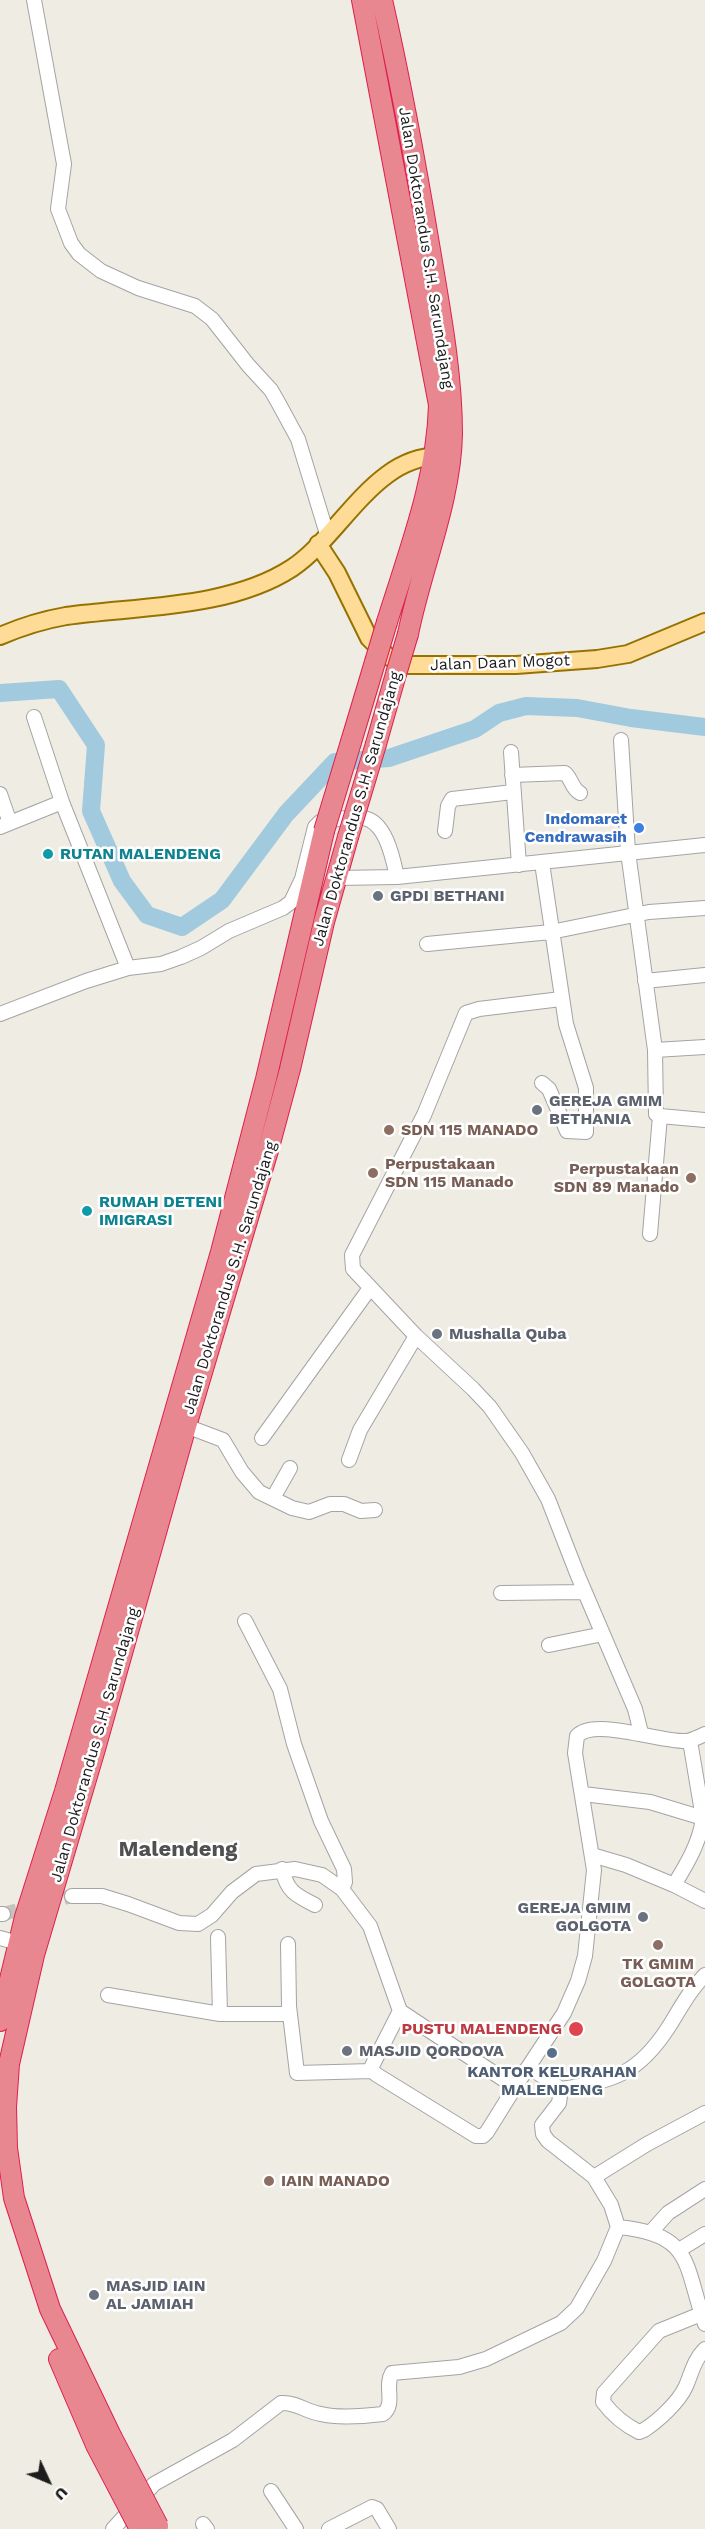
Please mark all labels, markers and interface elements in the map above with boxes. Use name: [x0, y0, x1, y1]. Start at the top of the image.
street label: Jalan Doktorandus S.H. Sarundajang: [394, 106, 458, 390]
street label: Jalan Daan Mogot: [430, 651, 570, 675]
street label: Jalan Doktorandus S.H. Sarundajang: [309, 669, 405, 949]
place label: Indomaret Cendrawasih: [524, 809, 627, 847]
marker: Indomaret Cendrawasih: [632, 821, 646, 835]
place label: RUTAN MALENDENG: [60, 844, 221, 864]
marker: RUTAN MALENDENG: [41, 847, 55, 861]
place label: GPDI BETHANI: [390, 886, 505, 906]
marker: GPDI BETHANI: [371, 889, 385, 903]
place label: GEREJA GMIM BETHANIA: [549, 1091, 662, 1129]
marker: GEREJA GMIM BETHANIA: [530, 1103, 544, 1117]
place label: SDN 115 MANADO: [401, 1120, 538, 1140]
marker: SDN 115 MANADO: [382, 1123, 396, 1137]
street label: Jalan Doktorandus S.H. Sarundajang: [179, 1139, 281, 1417]
place label: Perpustakaan SDN 115 Manado: [385, 1154, 513, 1192]
place label: Perpustakaan SDN 89 Manado: [554, 1159, 679, 1197]
marker: Perpustakaan SDN 115 Manado: [366, 1166, 380, 1180]
marker: Perpustakaan SDN 89 Manado: [684, 1171, 698, 1185]
place label: RUMAH DETENI IMIGRASI: [99, 1192, 222, 1230]
marker: RUMAH DETENI IMIGRASI: [80, 1204, 94, 1218]
place label: Mushalla Quba: [449, 1324, 566, 1344]
marker: Mushalla Quba: [430, 1327, 444, 1341]
street label: Jalan Doktorandus S.H. Sarundajang: [47, 1605, 143, 1885]
district label: Malendeng: [119, 1837, 237, 1863]
place label: GEREJA GMIM GOLGOTA: [518, 1898, 631, 1936]
marker: GEREJA GMIM GOLGOTA: [636, 1910, 650, 1924]
marker: TK GMIM GOLGOTA: [651, 1938, 665, 1952]
place label: TK GMIM GOLGOTA: [620, 1954, 696, 1992]
place label: PUSTU MALENDENG: [401, 2019, 562, 2039]
marker: PUSTU MALENDENG: [567, 2020, 585, 2038]
place label: MASJID QORDOVA: [359, 2041, 504, 2061]
marker: MASJID QORDOVA: [340, 2044, 354, 2058]
marker: KANTOR KELURAHAN MALENDENG: [545, 2046, 559, 2060]
place label: KANTOR KELURAHAN MALENDENG: [467, 2062, 637, 2100]
place label: IAIN MANADO: [281, 2171, 390, 2191]
marker: IAIN MANADO: [262, 2174, 276, 2188]
place label: MASJID IAIN AL JAMIAH: [106, 2276, 206, 2314]
marker: MASJID IAIN AL JAMIAH: [87, 2288, 101, 2302]
north arrow: [18, 2451, 78, 2511]
text: U: [51, 2483, 72, 2505]

